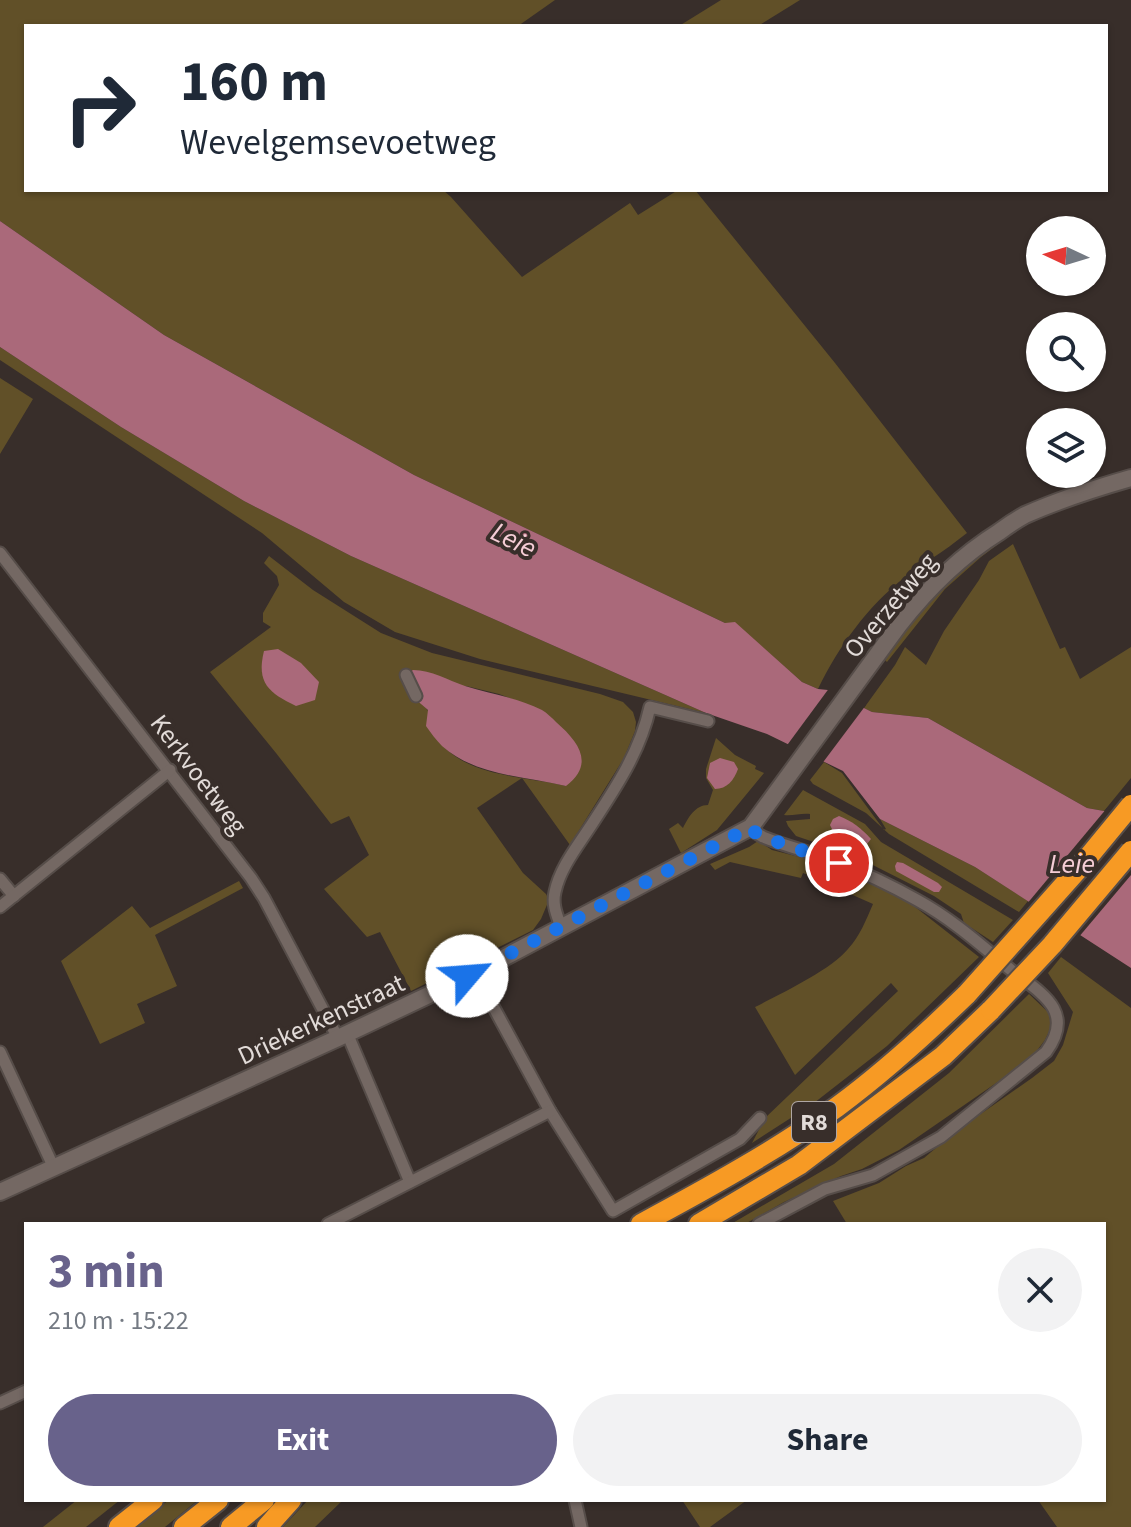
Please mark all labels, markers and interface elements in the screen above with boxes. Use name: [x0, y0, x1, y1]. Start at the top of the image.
text: 160 m: [180, 43, 328, 122]
icon: right: [48, 56, 152, 160]
text: Wevelgemsevoetweg: [180, 117, 496, 168]
north arrow: [1026, 216, 1106, 296]
map controls: [1026, 216, 1106, 488]
button: search: [1026, 312, 1106, 392]
button: layers: [1026, 408, 1106, 488]
water label: Leie: [484, 512, 543, 568]
street label: Overzetweg: [835, 545, 946, 666]
street label: Kerkvoetweg: [141, 707, 256, 842]
pin: [805, 829, 873, 897]
icon: arrive: [817, 841, 861, 885]
water label: Leie: [1049, 844, 1095, 884]
position arrow: [425, 934, 509, 1018]
street label: Driekerkenstraat: [232, 964, 411, 1074]
road number: R8: [792, 1102, 836, 1142]
text: 3 min: [48, 1238, 165, 1306]
button: close: [998, 1248, 1082, 1332]
text: 210 m · 15:22: [48, 1302, 189, 1339]
button: Exit: [48, 1394, 557, 1486]
button: Share: [573, 1394, 1082, 1486]

